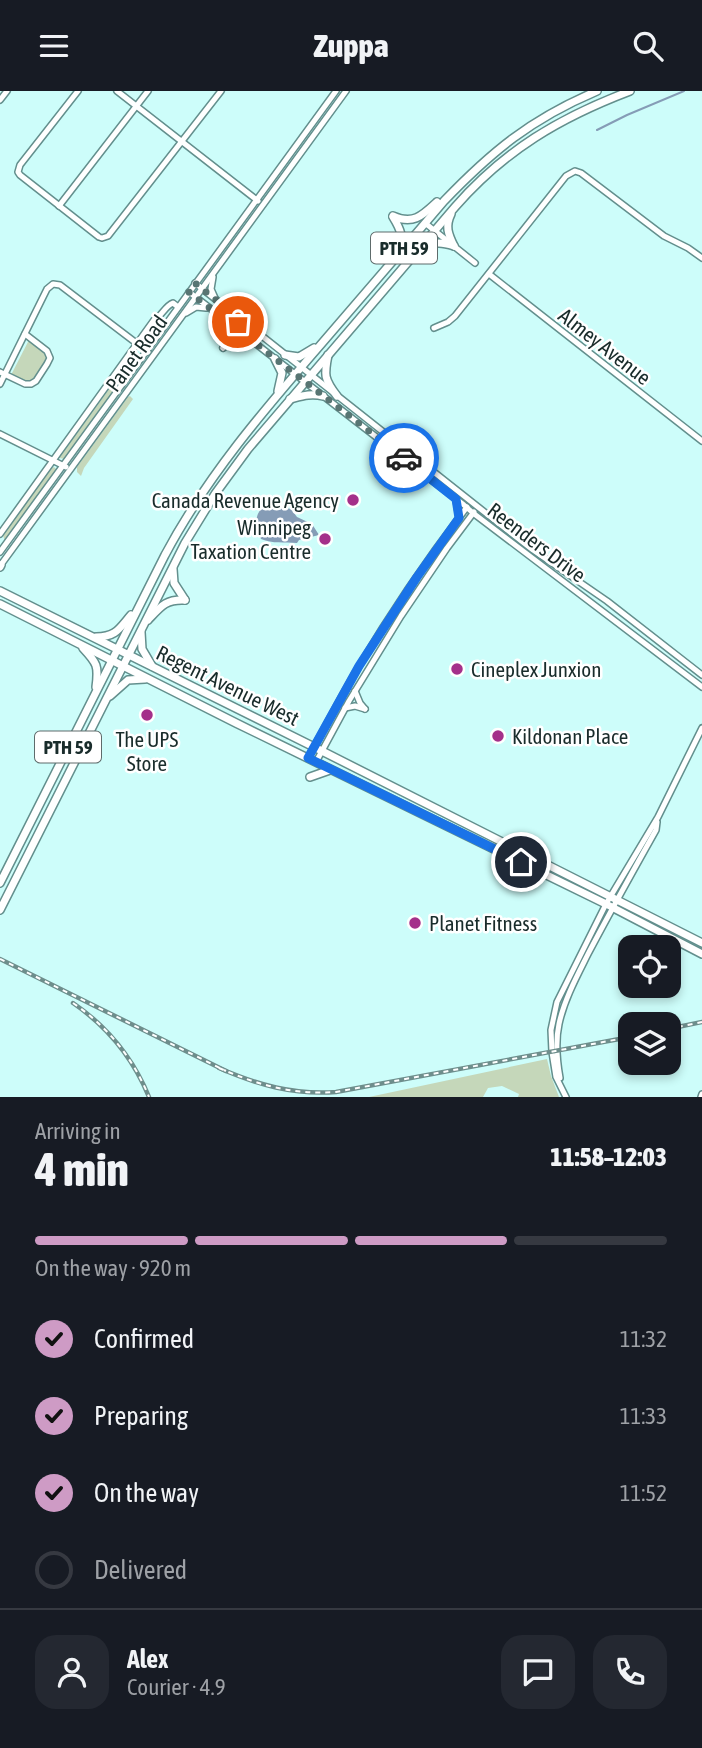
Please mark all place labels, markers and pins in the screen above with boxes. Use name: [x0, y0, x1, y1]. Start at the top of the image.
pin: [208, 292, 268, 352]
place label: Canada Revenue Agency: [152, 488, 339, 512]
marker: Canada Revenue Agency: [345, 492, 361, 508]
place label: Winnipeg Taxation Centre: [190, 515, 311, 563]
marker: Winnipeg Taxation Centre: [317, 531, 333, 547]
place label: Cineplex Junxion: [471, 657, 601, 681]
marker: Cineplex Junxion: [449, 661, 465, 677]
marker: The UPS Store: [139, 707, 155, 723]
place label: Kildonan Place: [512, 724, 628, 748]
place label: The UPS Store: [116, 727, 179, 775]
marker: Kildonan Place: [490, 728, 506, 744]
pin: [491, 832, 551, 892]
place label: Planet Fitness: [429, 911, 537, 935]
marker: Planet Fitness: [407, 915, 423, 931]

